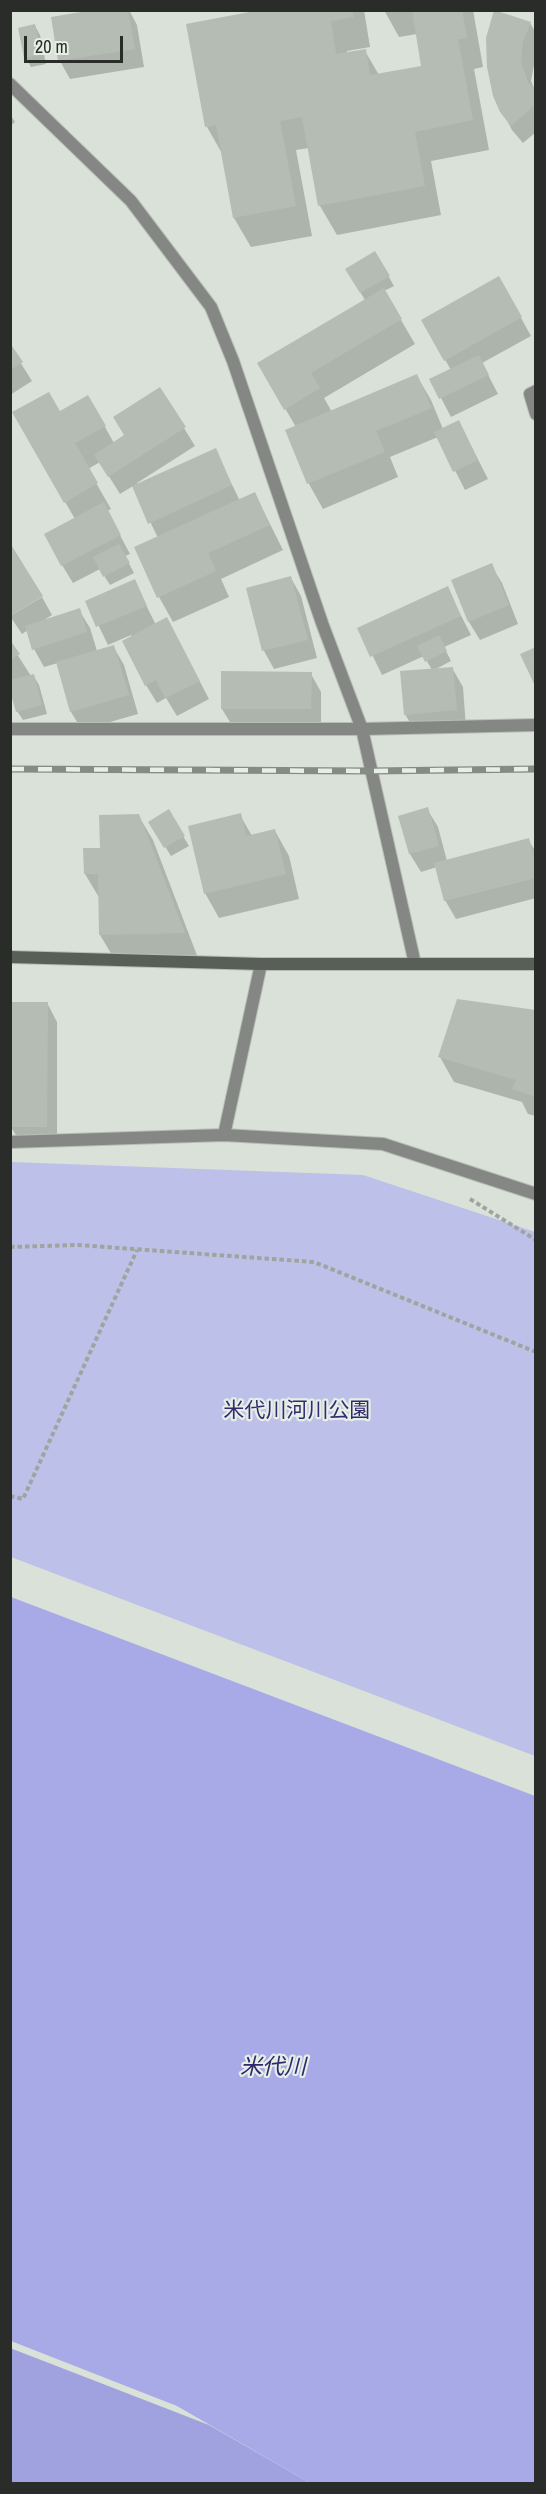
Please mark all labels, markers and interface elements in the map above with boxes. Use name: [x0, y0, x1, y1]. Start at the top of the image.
scale bar: [27, 24, 126, 62]
text: 20 m: [35, 34, 68, 59]
park label: 米代川河川公園: [224, 1398, 370, 1424]
water label: 米代川: [240, 2055, 306, 2081]

